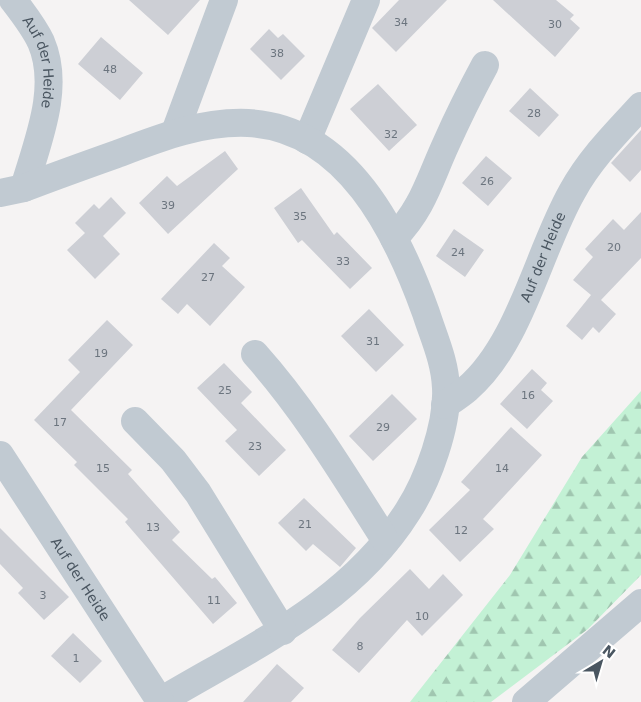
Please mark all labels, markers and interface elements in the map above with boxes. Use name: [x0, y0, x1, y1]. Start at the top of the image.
street label: Auf der Heide: [20, 13, 57, 109]
house number: 34: [394, 16, 408, 29]
house number: 30: [548, 18, 562, 31]
house number: 38: [270, 47, 284, 60]
house number: 48: [103, 63, 117, 76]
house number: 28: [527, 107, 541, 120]
house number: 32: [384, 128, 398, 141]
house number: 26: [480, 175, 494, 188]
house number: 39: [161, 199, 175, 212]
street label: Auf der Heide: [517, 209, 569, 304]
house number: 35: [293, 210, 307, 223]
house number: 20: [607, 241, 621, 254]
house number: 24: [451, 246, 465, 259]
house number: 33: [336, 255, 350, 268]
house number: 27: [201, 271, 215, 284]
house number: 31: [366, 335, 380, 348]
house number: 19: [94, 347, 108, 360]
house number: 25: [218, 384, 232, 397]
house number: 16: [521, 389, 535, 402]
house number: 17: [53, 416, 67, 429]
house number: 29: [376, 421, 390, 434]
house number: 23: [248, 440, 262, 453]
house number: 15: [96, 462, 110, 475]
house number: 14: [495, 462, 509, 475]
house number: 21: [298, 518, 312, 531]
house number: 13: [146, 521, 160, 534]
house number: 12: [454, 524, 468, 537]
street label: Auf der Heide: [48, 534, 114, 624]
house number: 3: [40, 589, 47, 602]
house number: 11: [207, 594, 221, 607]
house number: 10: [415, 610, 429, 623]
north arrow: [576, 637, 626, 687]
house number: 8: [357, 640, 364, 653]
text: N: [599, 642, 619, 662]
house number: 1: [73, 652, 80, 665]

